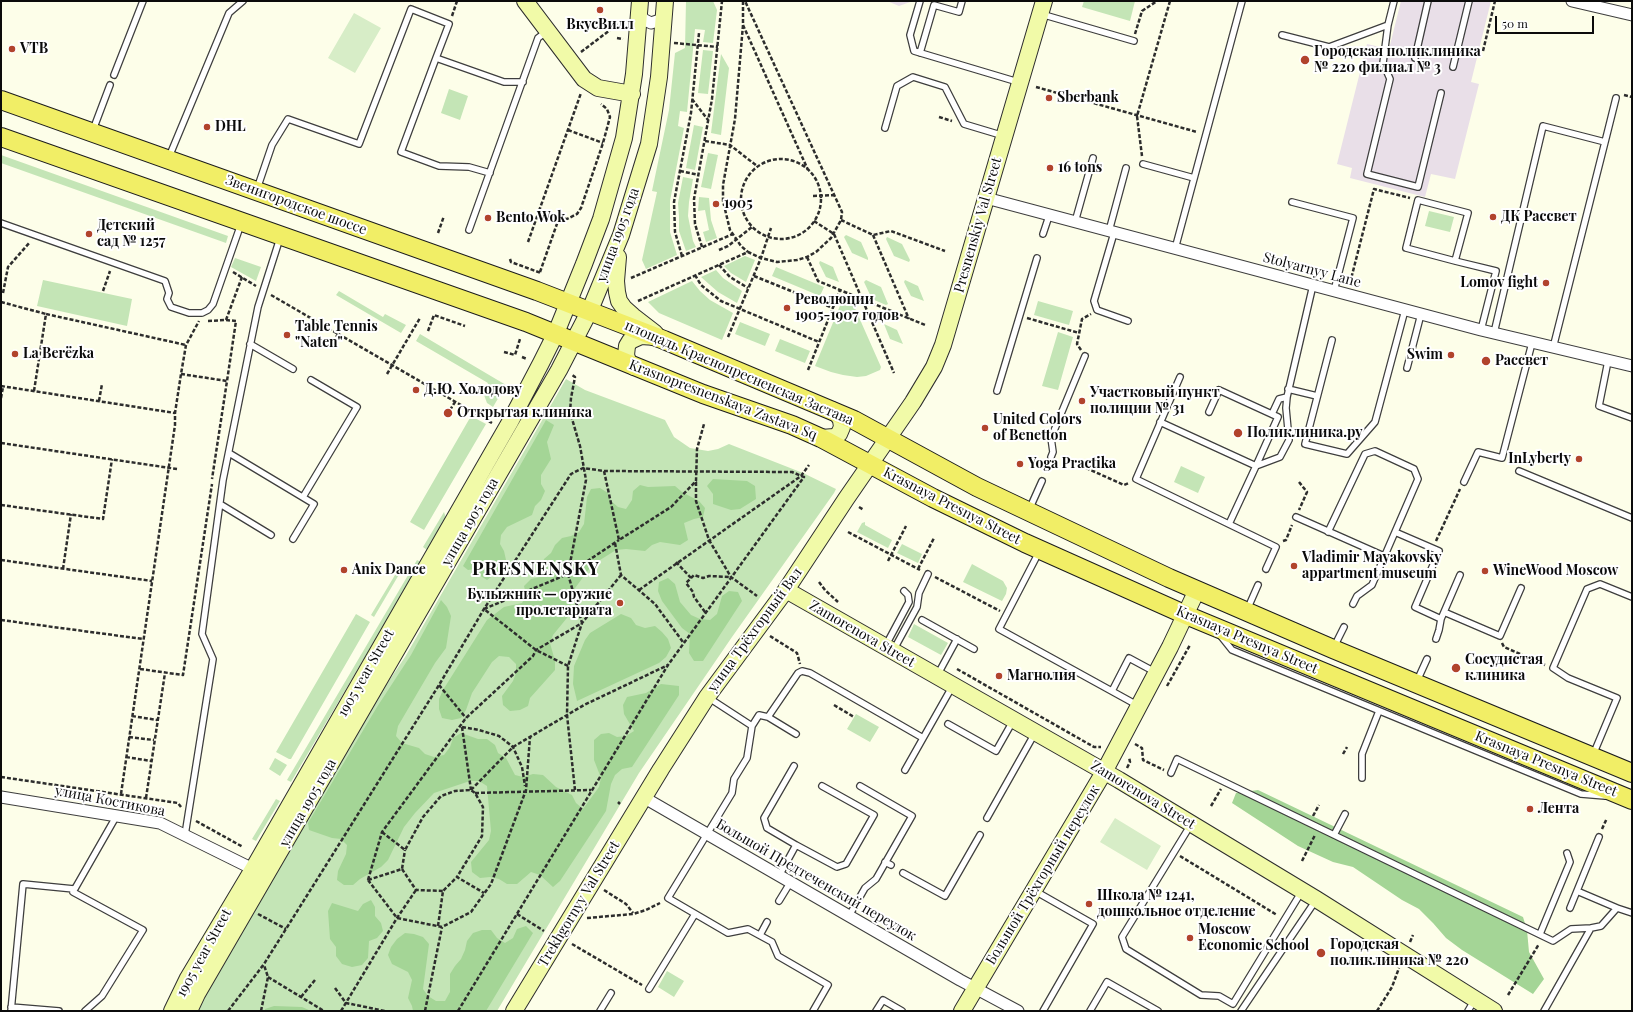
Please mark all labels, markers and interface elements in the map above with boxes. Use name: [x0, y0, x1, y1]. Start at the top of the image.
marker: ВкусВилл: [595, 5, 605, 15]
scale bar: [1497, 8, 1596, 34]
text: 50 m: [1502, 15, 1528, 31]
place label: ВкусВилл: [566, 17, 634, 33]
place label: VTB: [20, 41, 48, 57]
marker: VTB: [7, 44, 17, 54]
place label: Городская поликлиника № 220 филиал № 3: [1314, 44, 1481, 76]
marker: Городская поликлиника № 220 филиал № 3: [1299, 54, 1311, 66]
place label: Sberbank: [1057, 90, 1119, 106]
marker: Sberbank: [1044, 93, 1054, 103]
place label: DHL: [215, 119, 245, 135]
marker: DHL: [202, 122, 212, 132]
street label: Presnenskiy Val Street: [951, 155, 1005, 295]
place label: 16 tons: [1058, 160, 1102, 176]
marker: 16 tons: [1045, 163, 1055, 173]
street label: Звенигородское шоссе: [223, 172, 369, 238]
street label: улица 1905 года: [593, 186, 643, 284]
place label: 1905: [724, 196, 753, 212]
marker: 1905: [711, 199, 721, 209]
place label: ДК Рассвет: [1501, 209, 1577, 225]
place label: Bento Wok: [496, 210, 566, 226]
marker: ДК Рассвет: [1488, 212, 1498, 222]
marker: Bento Wok: [483, 213, 493, 223]
place label: Детский сад № 1257: [97, 218, 165, 250]
marker: Детский сад № 1257: [84, 229, 94, 239]
street label: Stolyarnyy Lane: [1261, 249, 1363, 291]
place label: Lomov fight: [1460, 275, 1538, 291]
marker: Lomov fight: [1541, 278, 1551, 288]
place label: Революции 1905-1907 годов: [795, 292, 899, 324]
marker: Революции 1905-1907 годов: [782, 303, 792, 313]
street label: площадь Краснопресненская Застава: [622, 317, 856, 429]
place label: Table Tennis "Naten": [295, 319, 378, 352]
marker: Table Tennis "Naten": [282, 330, 292, 340]
place label: La Berёzka: [23, 346, 94, 362]
place label: Swim: [1407, 347, 1443, 363]
marker: La Berёzka: [10, 349, 20, 359]
marker: Swim: [1446, 350, 1456, 360]
place label: Рассвет: [1495, 353, 1548, 369]
marker: Рассвет: [1480, 355, 1492, 367]
street label: Krasnopresnenskaya Zastava Sq: [627, 356, 819, 444]
place label: Д.Ю. Холодову: [424, 382, 522, 398]
marker: Д.Ю. Холодову: [411, 385, 421, 395]
place label: Участковый пункт полиции № 31: [1090, 385, 1220, 418]
marker: Участковый пункт полиции № 31: [1077, 396, 1087, 406]
place label: Открытая клиника: [457, 405, 592, 421]
marker: Открытая клиника: [442, 407, 454, 419]
place label: United Colors of Benetton: [993, 412, 1082, 444]
marker: United Colors of Benetton: [980, 423, 990, 433]
place label: Поликлиника.ру: [1247, 425, 1363, 441]
marker: Поликлиника.ру: [1232, 427, 1244, 439]
place label: InLyberty: [1508, 451, 1571, 467]
marker: InLyberty: [1574, 454, 1584, 464]
place label: Yoga Practika: [1028, 456, 1116, 472]
marker: Yoga Practika: [1015, 459, 1025, 469]
street label: Krasnaya Presnya Street: [880, 464, 1024, 548]
street label: улица 1905 года: [438, 475, 502, 569]
place label: Vladimir Mayakovsky appartment museum: [1302, 550, 1441, 582]
district label: PRESNENSKY: [472, 558, 600, 580]
marker: Vladimir Mayakovsky appartment museum: [1289, 561, 1299, 571]
place label: Anix Dance: [352, 562, 426, 578]
place label: WineWood Moscow: [1493, 563, 1618, 579]
marker: Anix Dance: [339, 565, 349, 575]
street label: улица Трёхгорный Вал: [704, 565, 806, 695]
marker: WineWood Moscow: [1480, 566, 1490, 576]
place label: Булыжник — оружие пролетариата: [467, 587, 612, 620]
street label: Zamorenova Street: [806, 597, 918, 671]
marker: Булыжник — оружие пролетариата: [615, 598, 625, 608]
street label: Krasnaya Presnya Street: [1174, 603, 1320, 677]
street label: 1905 year Street: [334, 626, 398, 720]
place label: Сосудистая клиника: [1465, 652, 1543, 684]
marker: Сосудистая клиника: [1450, 662, 1462, 674]
place label: Магнолия: [1007, 668, 1076, 684]
marker: Магнолия: [994, 671, 1004, 681]
street label: Krasnaya Presnya Street: [1472, 728, 1620, 800]
street label: улица 1905 года: [276, 756, 340, 850]
street label: Zamorenova Street: [1088, 757, 1198, 833]
street label: улица Костикова: [54, 782, 166, 820]
street label: Большой Трёхгорный переулок: [983, 782, 1103, 968]
place label: Лента: [1538, 801, 1579, 817]
marker: Лента: [1525, 804, 1535, 814]
street label: Большой Предтеченский переулок: [713, 816, 919, 944]
street label: Trekhgornyy Val Street: [535, 838, 623, 970]
place label: Школа № 1241, дошкольное отделение: [1097, 888, 1256, 920]
marker: Школа № 1241, дошкольное отделение: [1084, 899, 1094, 909]
street label: 1905 year Street: [173, 906, 235, 1000]
place label: Moscow Economic School: [1198, 922, 1309, 954]
marker: Moscow Economic School: [1185, 933, 1195, 943]
place label: Городская поликлиника № 220: [1330, 937, 1469, 970]
marker: Городская поликлиника № 220: [1315, 947, 1327, 959]

